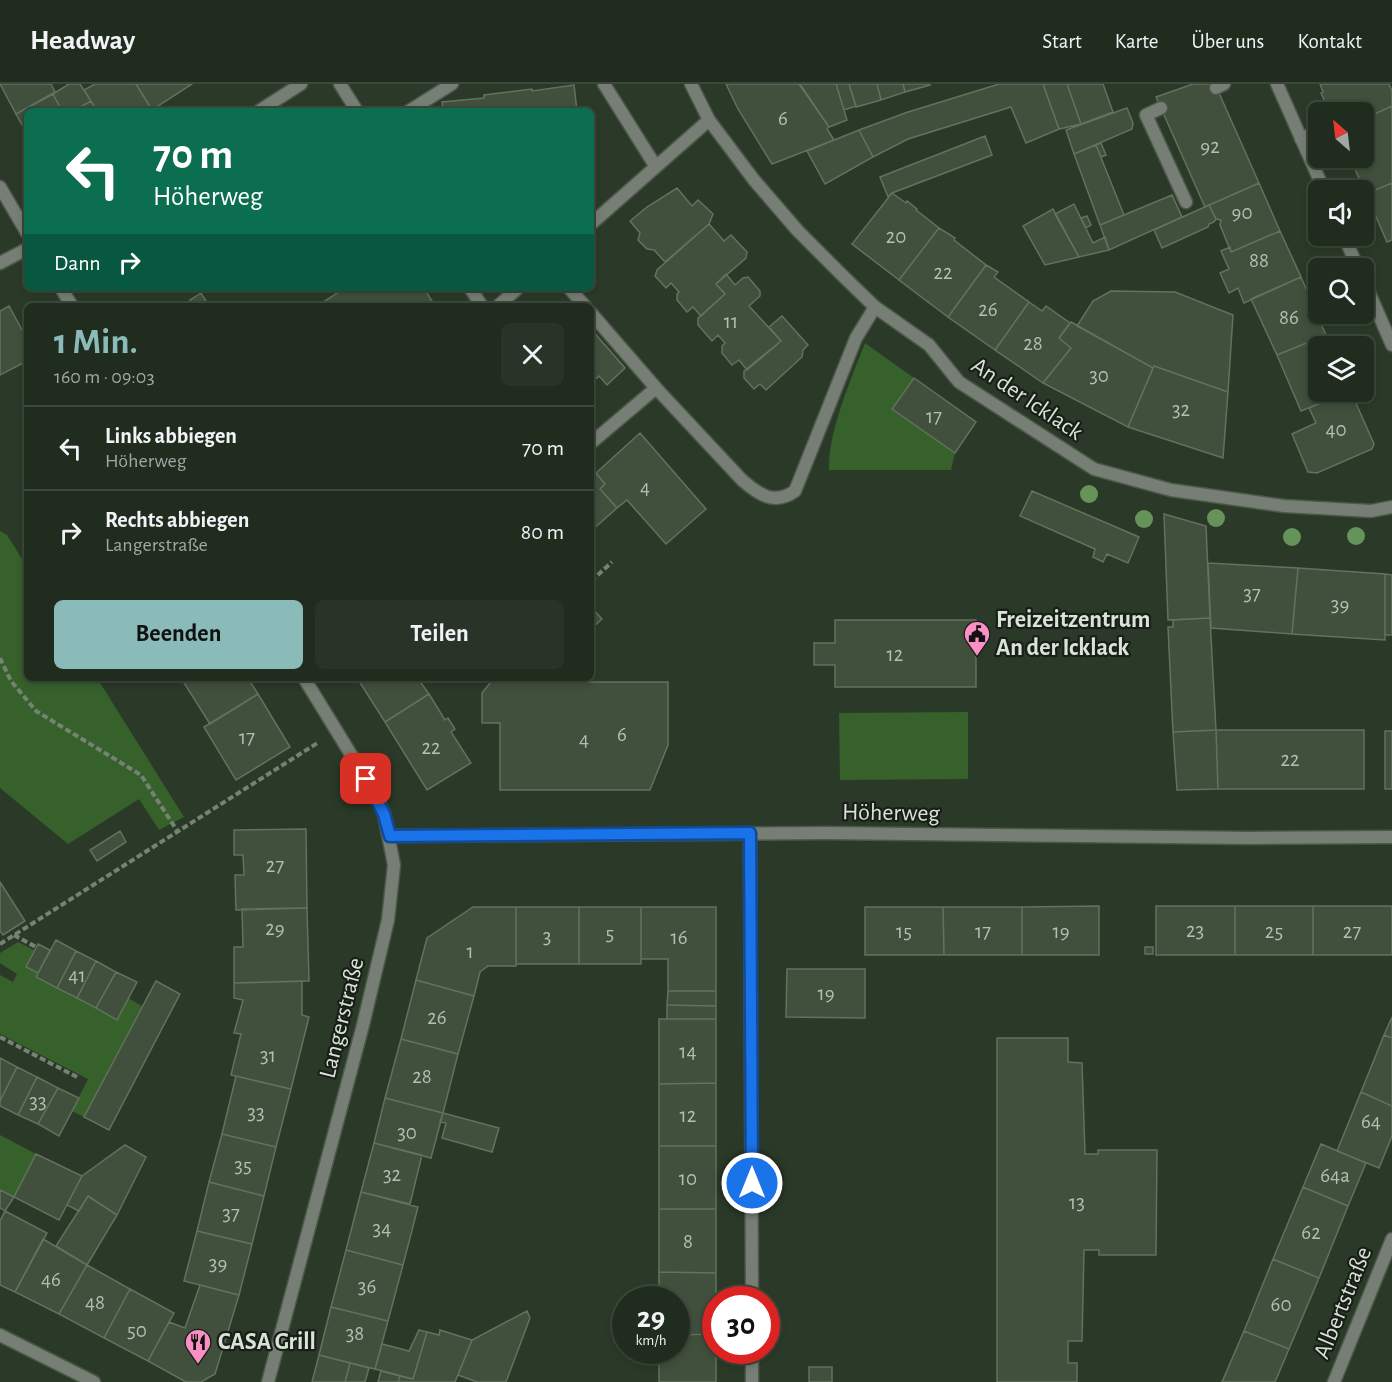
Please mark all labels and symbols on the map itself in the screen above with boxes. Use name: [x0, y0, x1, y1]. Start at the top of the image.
north arrow: [1308, 102, 1374, 168]
house number: 6: [778, 108, 788, 129]
house number: 92: [1200, 136, 1220, 157]
house number: 90: [1232, 202, 1252, 223]
house number: 20: [886, 226, 906, 247]
house number: 88: [1249, 250, 1269, 271]
house number: 22: [933, 262, 953, 283]
house number: 26: [978, 299, 998, 320]
house number: 86: [1279, 307, 1299, 328]
house number: 11: [724, 311, 738, 332]
house number: 28: [1023, 333, 1043, 354]
street label: An der Icklack: [967, 353, 1087, 445]
house number: 30: [1089, 365, 1109, 386]
house number: 32: [1172, 399, 1190, 420]
house number: 17: [926, 406, 942, 427]
house number: 40: [1325, 419, 1347, 440]
house number: 4: [640, 477, 650, 498]
house number: 37: [1243, 583, 1261, 604]
house number: 39: [1331, 594, 1349, 615]
place label: Freizeitzentrum An der Icklack: [996, 608, 1150, 660]
public building icon: Freizeitzentrum An der Icklack: [962, 619, 992, 657]
house number: 12: [887, 644, 903, 665]
house number: 6: [617, 724, 627, 745]
house number: 17: [239, 727, 255, 748]
house number: 4: [579, 729, 589, 750]
house number: 22: [421, 737, 441, 758]
house number: 22: [1280, 749, 1300, 770]
pin: [340, 753, 391, 804]
street label: Höherweg: [842, 800, 940, 826]
house number: 27: [266, 855, 284, 876]
house number: 29: [265, 918, 285, 939]
house number: 23: [1186, 920, 1204, 941]
house number: 15: [896, 921, 912, 942]
house number: 17: [975, 921, 991, 942]
house number: 19: [1052, 921, 1070, 942]
house number: 25: [1265, 921, 1283, 942]
house number: 27: [1343, 921, 1361, 942]
house number: 5: [606, 923, 614, 944]
house number: 3: [543, 926, 551, 947]
house number: 16: [670, 927, 688, 948]
house number: 1: [466, 941, 474, 962]
street label: Langerstraße: [315, 955, 369, 1081]
house number: 41: [68, 965, 86, 986]
house number: 19: [817, 983, 835, 1004]
house number: 26: [427, 1007, 447, 1028]
house number: 14: [679, 1041, 697, 1062]
house number: 31: [260, 1045, 276, 1066]
house number: 28: [412, 1066, 432, 1087]
house number: 33: [29, 1091, 47, 1112]
house number: 33: [247, 1102, 265, 1123]
house number: 12: [680, 1105, 696, 1126]
house number: 64: [1361, 1111, 1381, 1132]
house number: 30: [397, 1122, 417, 1143]
position arrow: [720, 1151, 784, 1215]
house number: 35: [234, 1155, 252, 1176]
house number: 32: [383, 1164, 401, 1185]
house number: 64a: [1320, 1165, 1350, 1186]
house number: 10: [679, 1168, 697, 1189]
house number: 13: [1069, 1192, 1085, 1213]
house number: 37: [222, 1203, 240, 1224]
house number: 34: [373, 1218, 391, 1239]
house number: 62: [1301, 1222, 1321, 1243]
house number: 8: [683, 1231, 693, 1252]
street label: Albertstraße: [1310, 1244, 1376, 1362]
house number: 39: [209, 1253, 227, 1274]
house number: 46: [41, 1269, 61, 1290]
house number: 36: [358, 1276, 376, 1297]
speed limit sign: 30: [702, 1286, 780, 1364]
house number: 48: [85, 1292, 105, 1313]
house number: 60: [1271, 1294, 1291, 1315]
house number: 50: [127, 1320, 147, 1341]
house number: 38: [346, 1323, 364, 1344]
restaurant icon: CASA Grill: [183, 1327, 213, 1365]
place label: CASA Grill: [218, 1330, 316, 1354]

